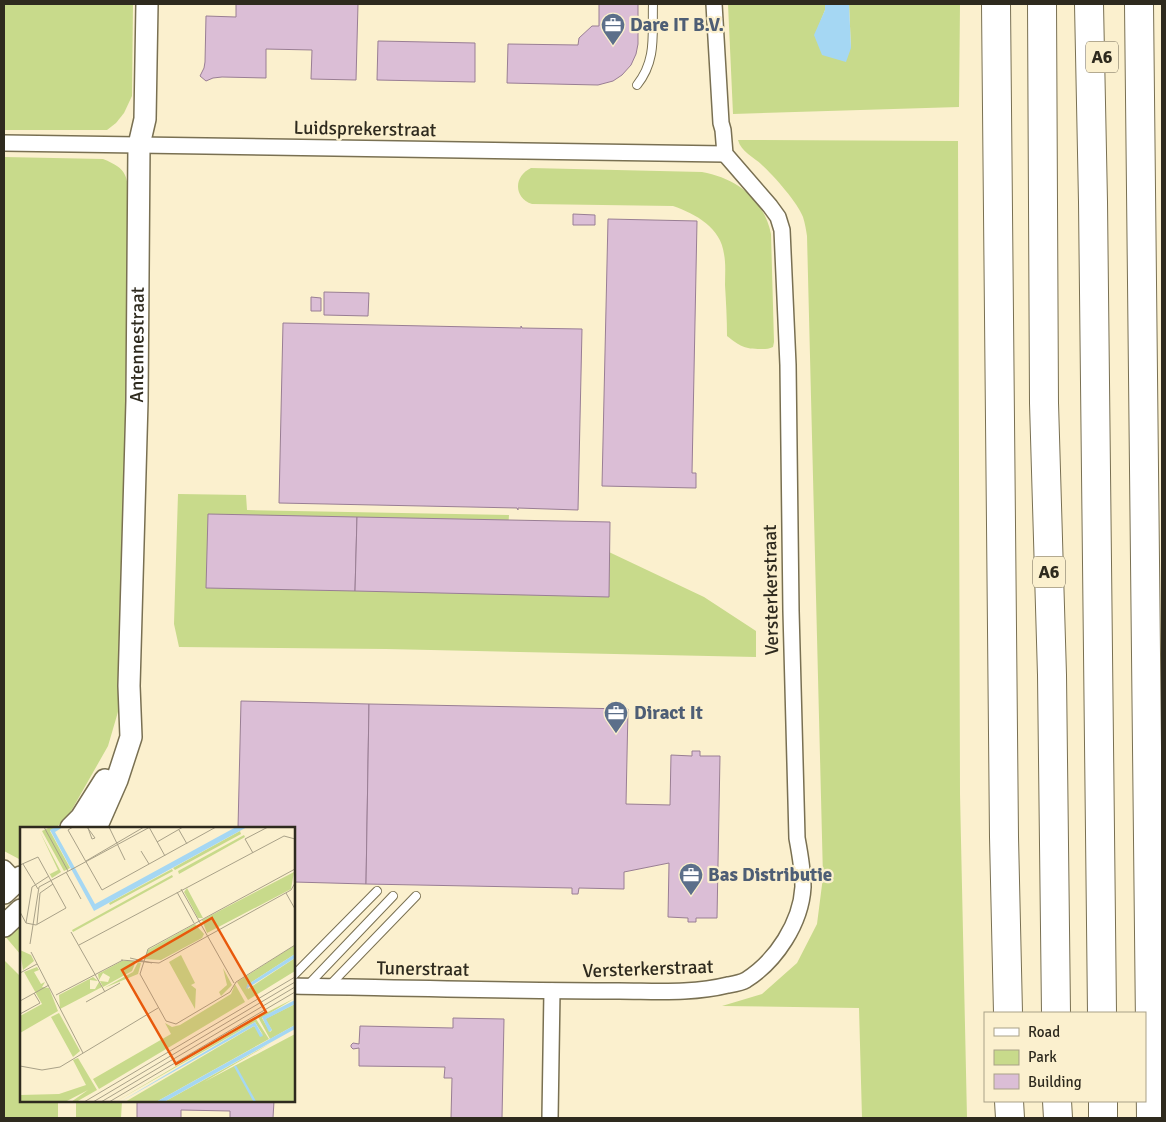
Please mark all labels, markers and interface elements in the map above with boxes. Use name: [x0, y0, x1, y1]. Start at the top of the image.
office icon: Dare IT B.V.: [600, 12, 626, 46]
place label: Dare IT B.V.: [630, 13, 724, 37]
road number: A6: [1086, 42, 1118, 72]
street label: Luidsprekerstraat: [293, 116, 437, 142]
street label: Antennestraat: [125, 286, 150, 403]
street label: Versterkerstraat: [758, 524, 784, 656]
road number: A6: [1033, 556, 1065, 588]
office icon: Diract It: [603, 700, 629, 734]
place label: Diract It: [634, 701, 703, 725]
inset map: [20, 827, 295, 1102]
office icon: Bas Distributie: [678, 862, 704, 896]
place label: Bas Distributie: [708, 863, 832, 887]
street label: Versterkerstraat: [582, 955, 714, 983]
street label: Tunerstraat: [377, 956, 470, 982]
legend: [984, 1012, 1146, 1102]
text: Road: [1028, 1023, 1060, 1041]
text: Park: [1028, 1048, 1057, 1066]
text: Building: [1028, 1073, 1082, 1091]

